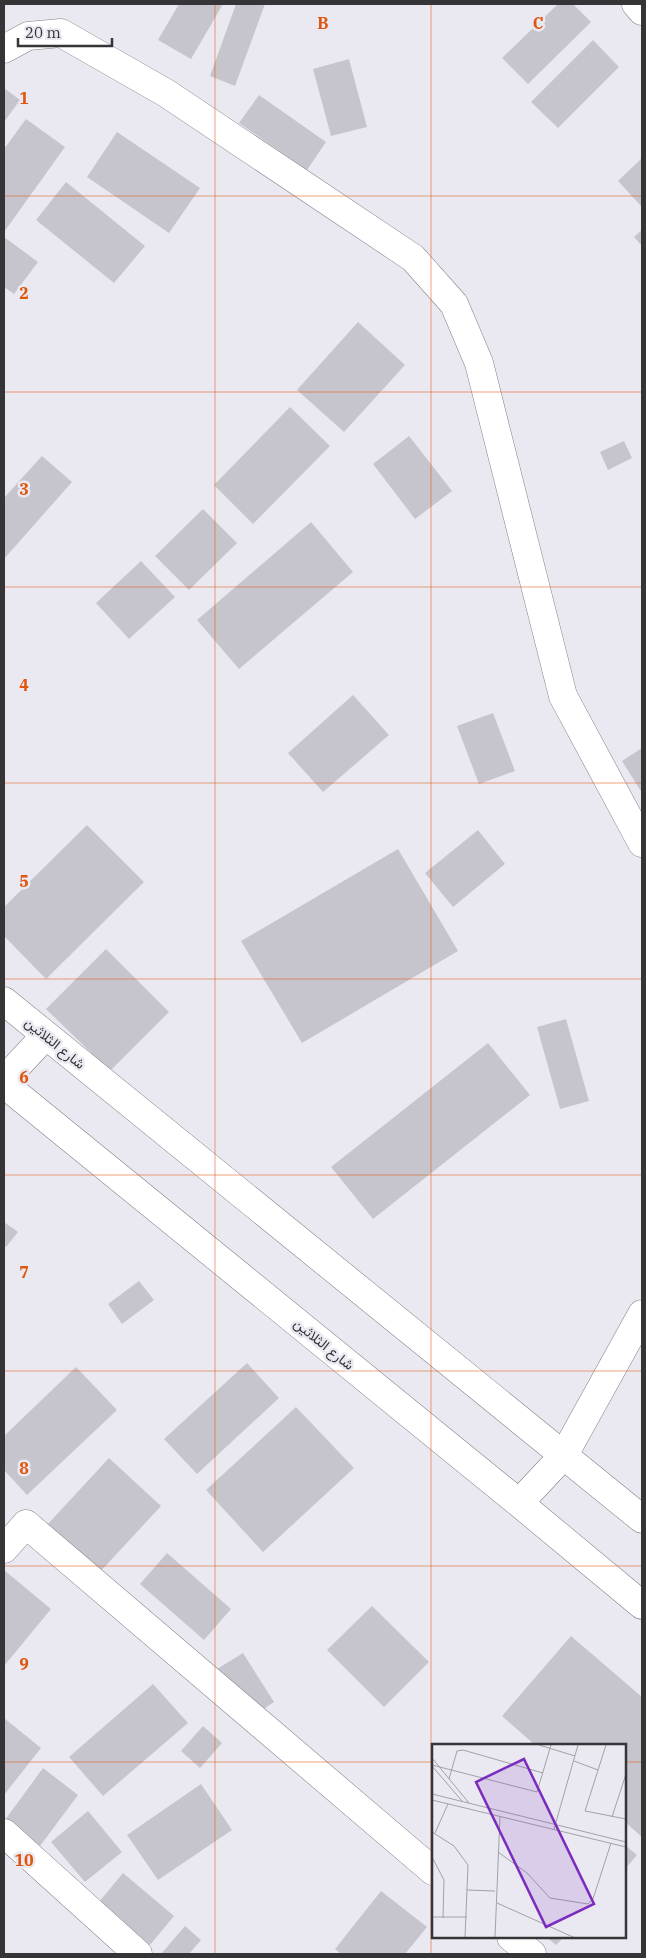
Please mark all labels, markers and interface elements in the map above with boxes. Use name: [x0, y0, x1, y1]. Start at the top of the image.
text: B: [317, 13, 329, 33]
text: C: [533, 13, 543, 33]
scale bar: [18, 15, 111, 47]
text: 20 m: [25, 23, 61, 42]
text: 1: [19, 88, 29, 108]
text: 2: [19, 283, 29, 303]
text: 3: [19, 479, 29, 499]
text: 4: [19, 675, 29, 695]
text: 5: [19, 871, 29, 891]
street label: شارع الثلاثين: [20, 1013, 89, 1074]
text: 6: [19, 1067, 29, 1087]
text: 7: [19, 1262, 29, 1282]
street label: شارع الثلاثين: [289, 1314, 358, 1375]
text: 8: [19, 1458, 29, 1478]
text: 9: [19, 1654, 29, 1674]
inset map: [432, 1744, 626, 1938]
text: 10: [14, 1850, 34, 1870]

